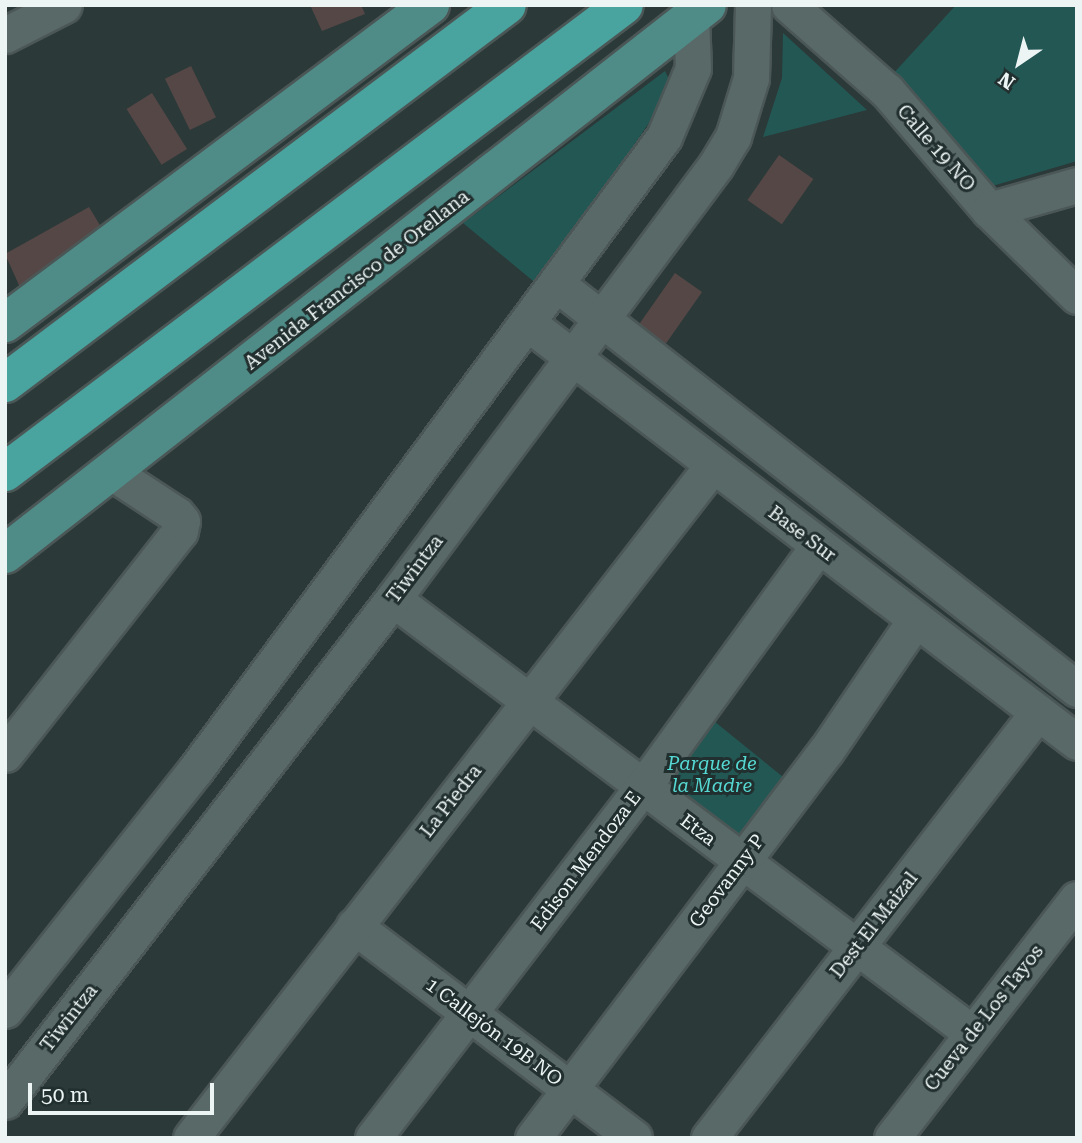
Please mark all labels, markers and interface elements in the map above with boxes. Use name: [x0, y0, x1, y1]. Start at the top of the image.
north arrow: [984, 28, 1054, 98]
text: N: [994, 67, 1019, 94]
street label: Calle 19 NO: [892, 100, 980, 196]
street label: Avenida Francisco de Orellana: [240, 185, 474, 375]
street label: Base Sur: [764, 501, 840, 567]
street label: Tiwintza: [382, 530, 448, 608]
park label: Parque de la Madre: [667, 753, 757, 797]
street label: La Piedra: [416, 760, 486, 842]
street label: Edison Mendoza E: [526, 787, 646, 935]
street label: Etza: [676, 809, 720, 851]
street label: Geovanny P: [685, 830, 769, 932]
street label: Dest El Maizal: [826, 867, 922, 983]
street label: Cueva de Los Tayos: [920, 940, 1048, 1096]
street label: 1 Callejón 19B NO: [421, 973, 567, 1091]
street label: Tiwintza: [36, 980, 102, 1056]
scale bar: [32, 1070, 217, 1114]
text: 50 m: [41, 1083, 89, 1107]

